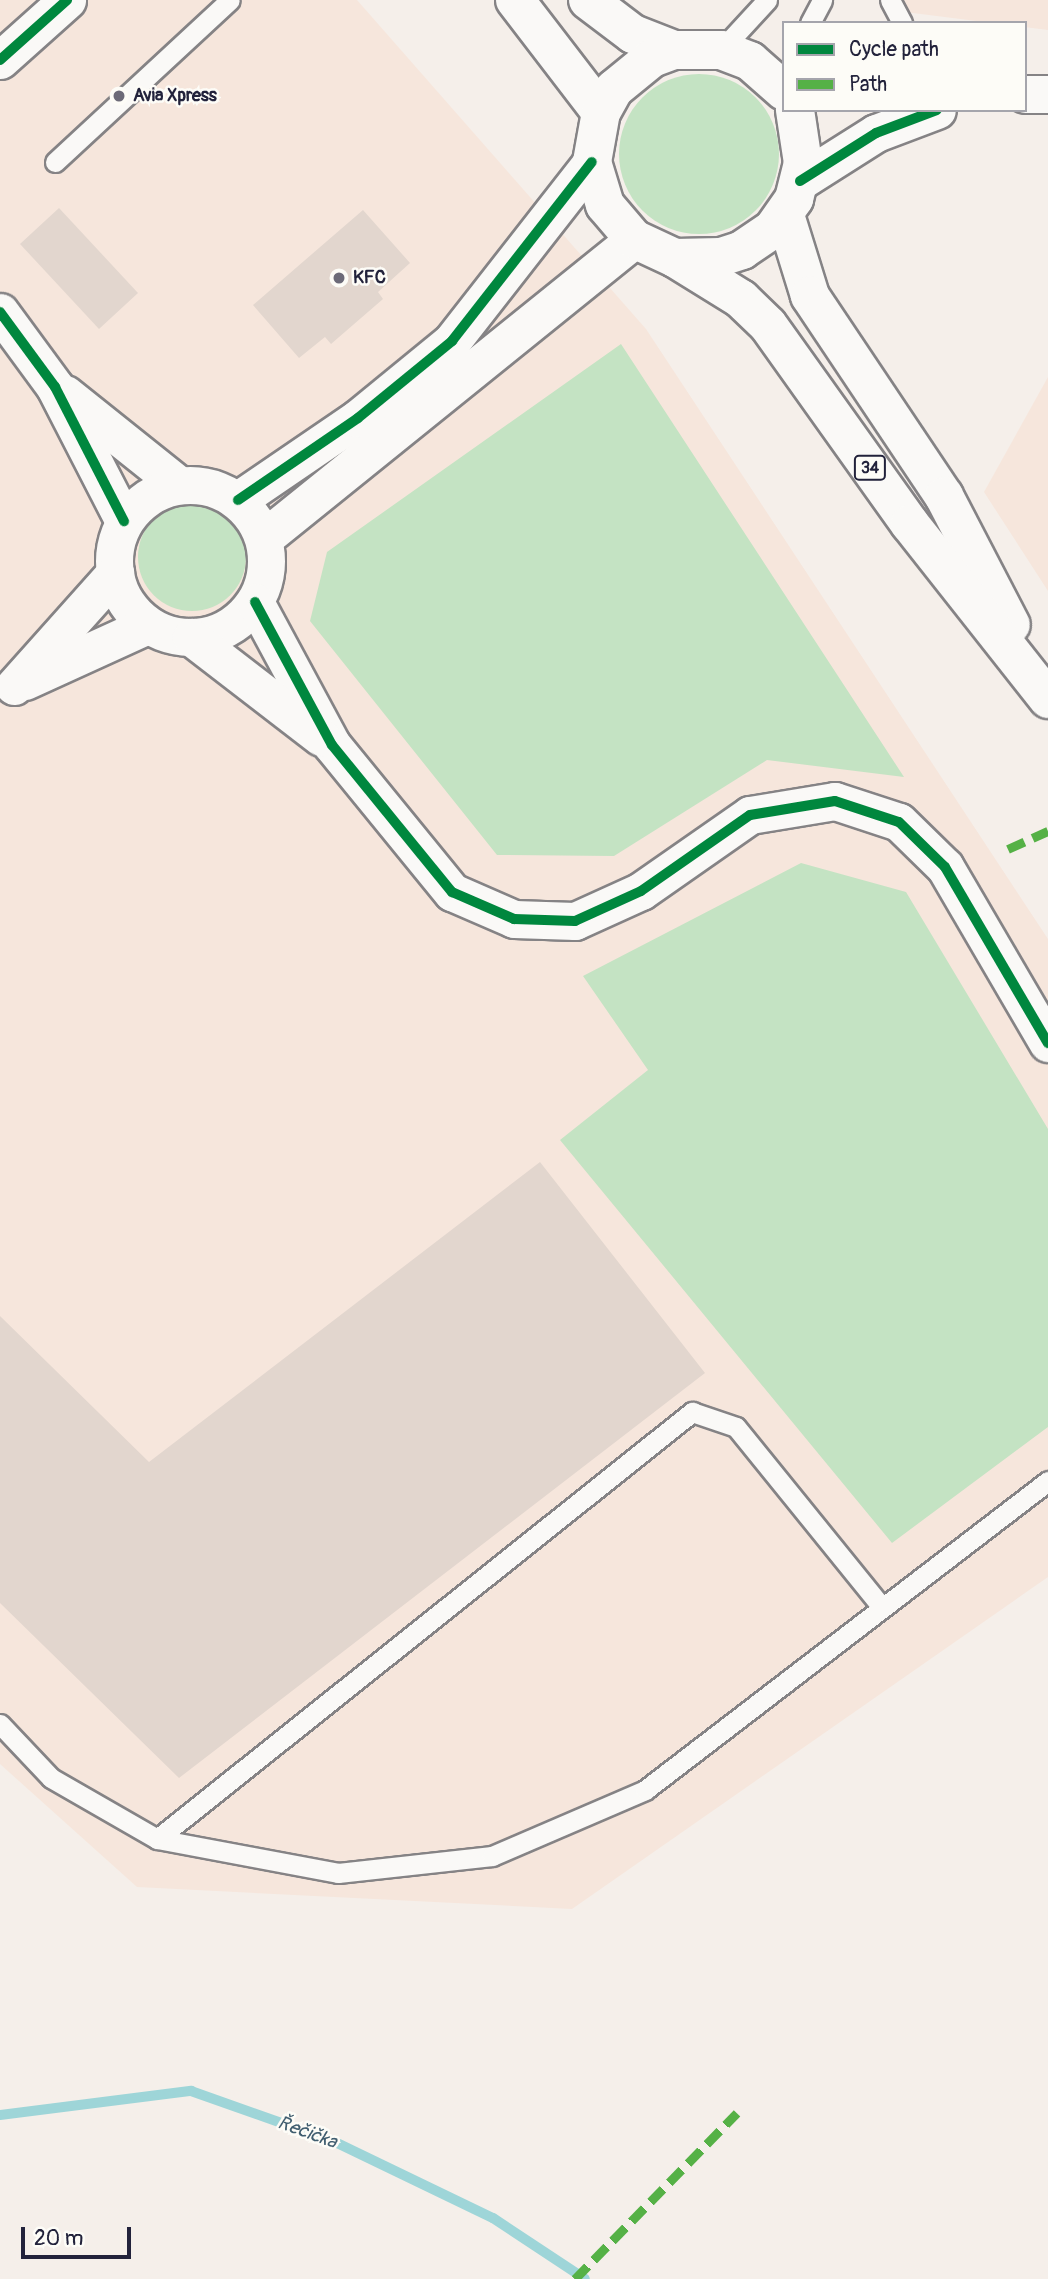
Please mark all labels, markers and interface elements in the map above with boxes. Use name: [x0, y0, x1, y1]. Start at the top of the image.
legend: [782, 21, 1027, 112]
text: Cycle path: [849, 36, 939, 63]
text: Path: [849, 71, 887, 98]
place label: Avia Xpress: [133, 85, 217, 107]
marker: Avia Xpress: [111, 88, 127, 104]
place label: KFC: [353, 267, 386, 289]
marker: KFC: [331, 270, 347, 286]
road number: 34: [852, 456, 888, 481]
water label: Řečička: [274, 2112, 340, 2154]
scale bar: [24, 2212, 135, 2256]
text: 20 m: [34, 2225, 83, 2252]

